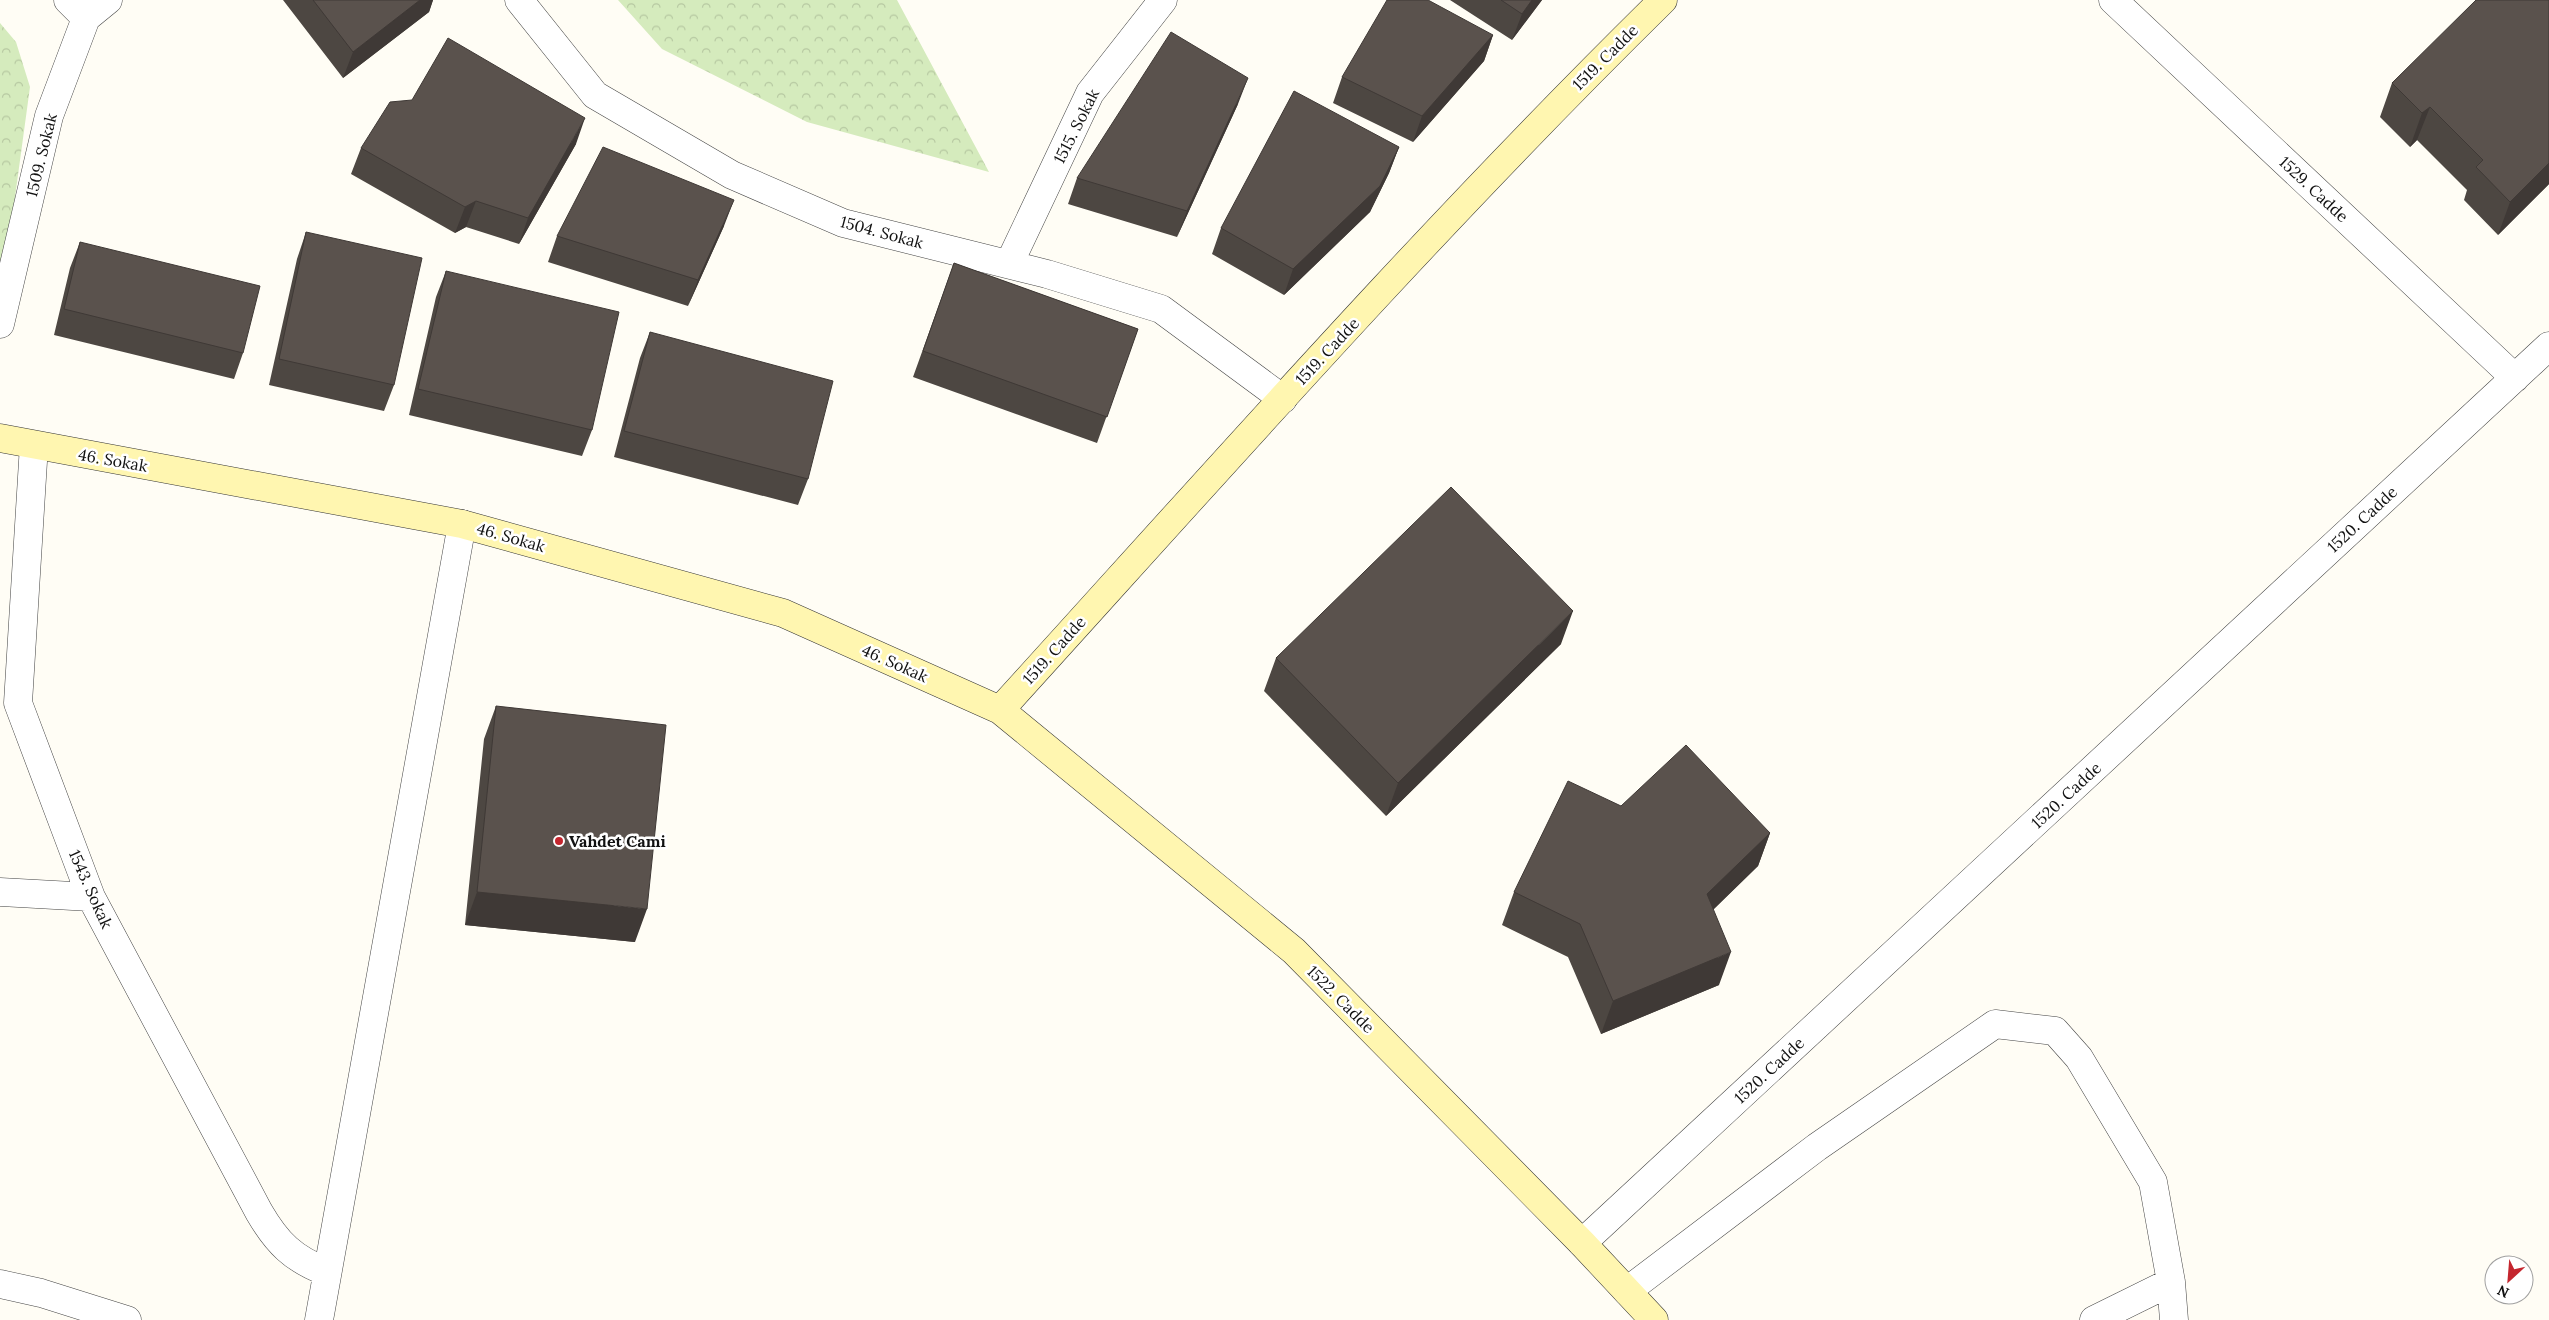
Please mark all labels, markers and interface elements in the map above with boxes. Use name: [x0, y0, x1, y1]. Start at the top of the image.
street label: 1519. Cadde: [1568, 20, 1642, 94]
street label: 1515. Sokak: [1049, 85, 1104, 167]
street label: 1509. Sokak: [21, 111, 61, 199]
street label: 1529. Cadde: [2275, 152, 2353, 226]
street label: 1504. Sokak: [838, 211, 926, 253]
street label: 1519. Cadde: [1291, 313, 1363, 389]
street label: 46. Sokak: [77, 444, 150, 476]
street label: 1520. Cadde: [2323, 481, 2401, 556]
street label: 46. Sokak: [475, 518, 548, 556]
street label: 1519. Cadde: [1018, 612, 1090, 688]
street label: 46. Sokak: [859, 640, 931, 687]
street label: 1520. Cadde: [2027, 757, 2105, 832]
place label: Vahdet Cami: [569, 831, 666, 851]
marker: Vahdet Cami: [553, 835, 565, 847]
street label: 1543. Sokak: [65, 846, 117, 932]
street label: 1522. Cadde: [1303, 961, 1379, 1037]
street label: 1520. Cadde: [1730, 1032, 1808, 1107]
north arrow: [2484, 1255, 2534, 1305]
text: N: [2494, 1281, 2512, 1302]

